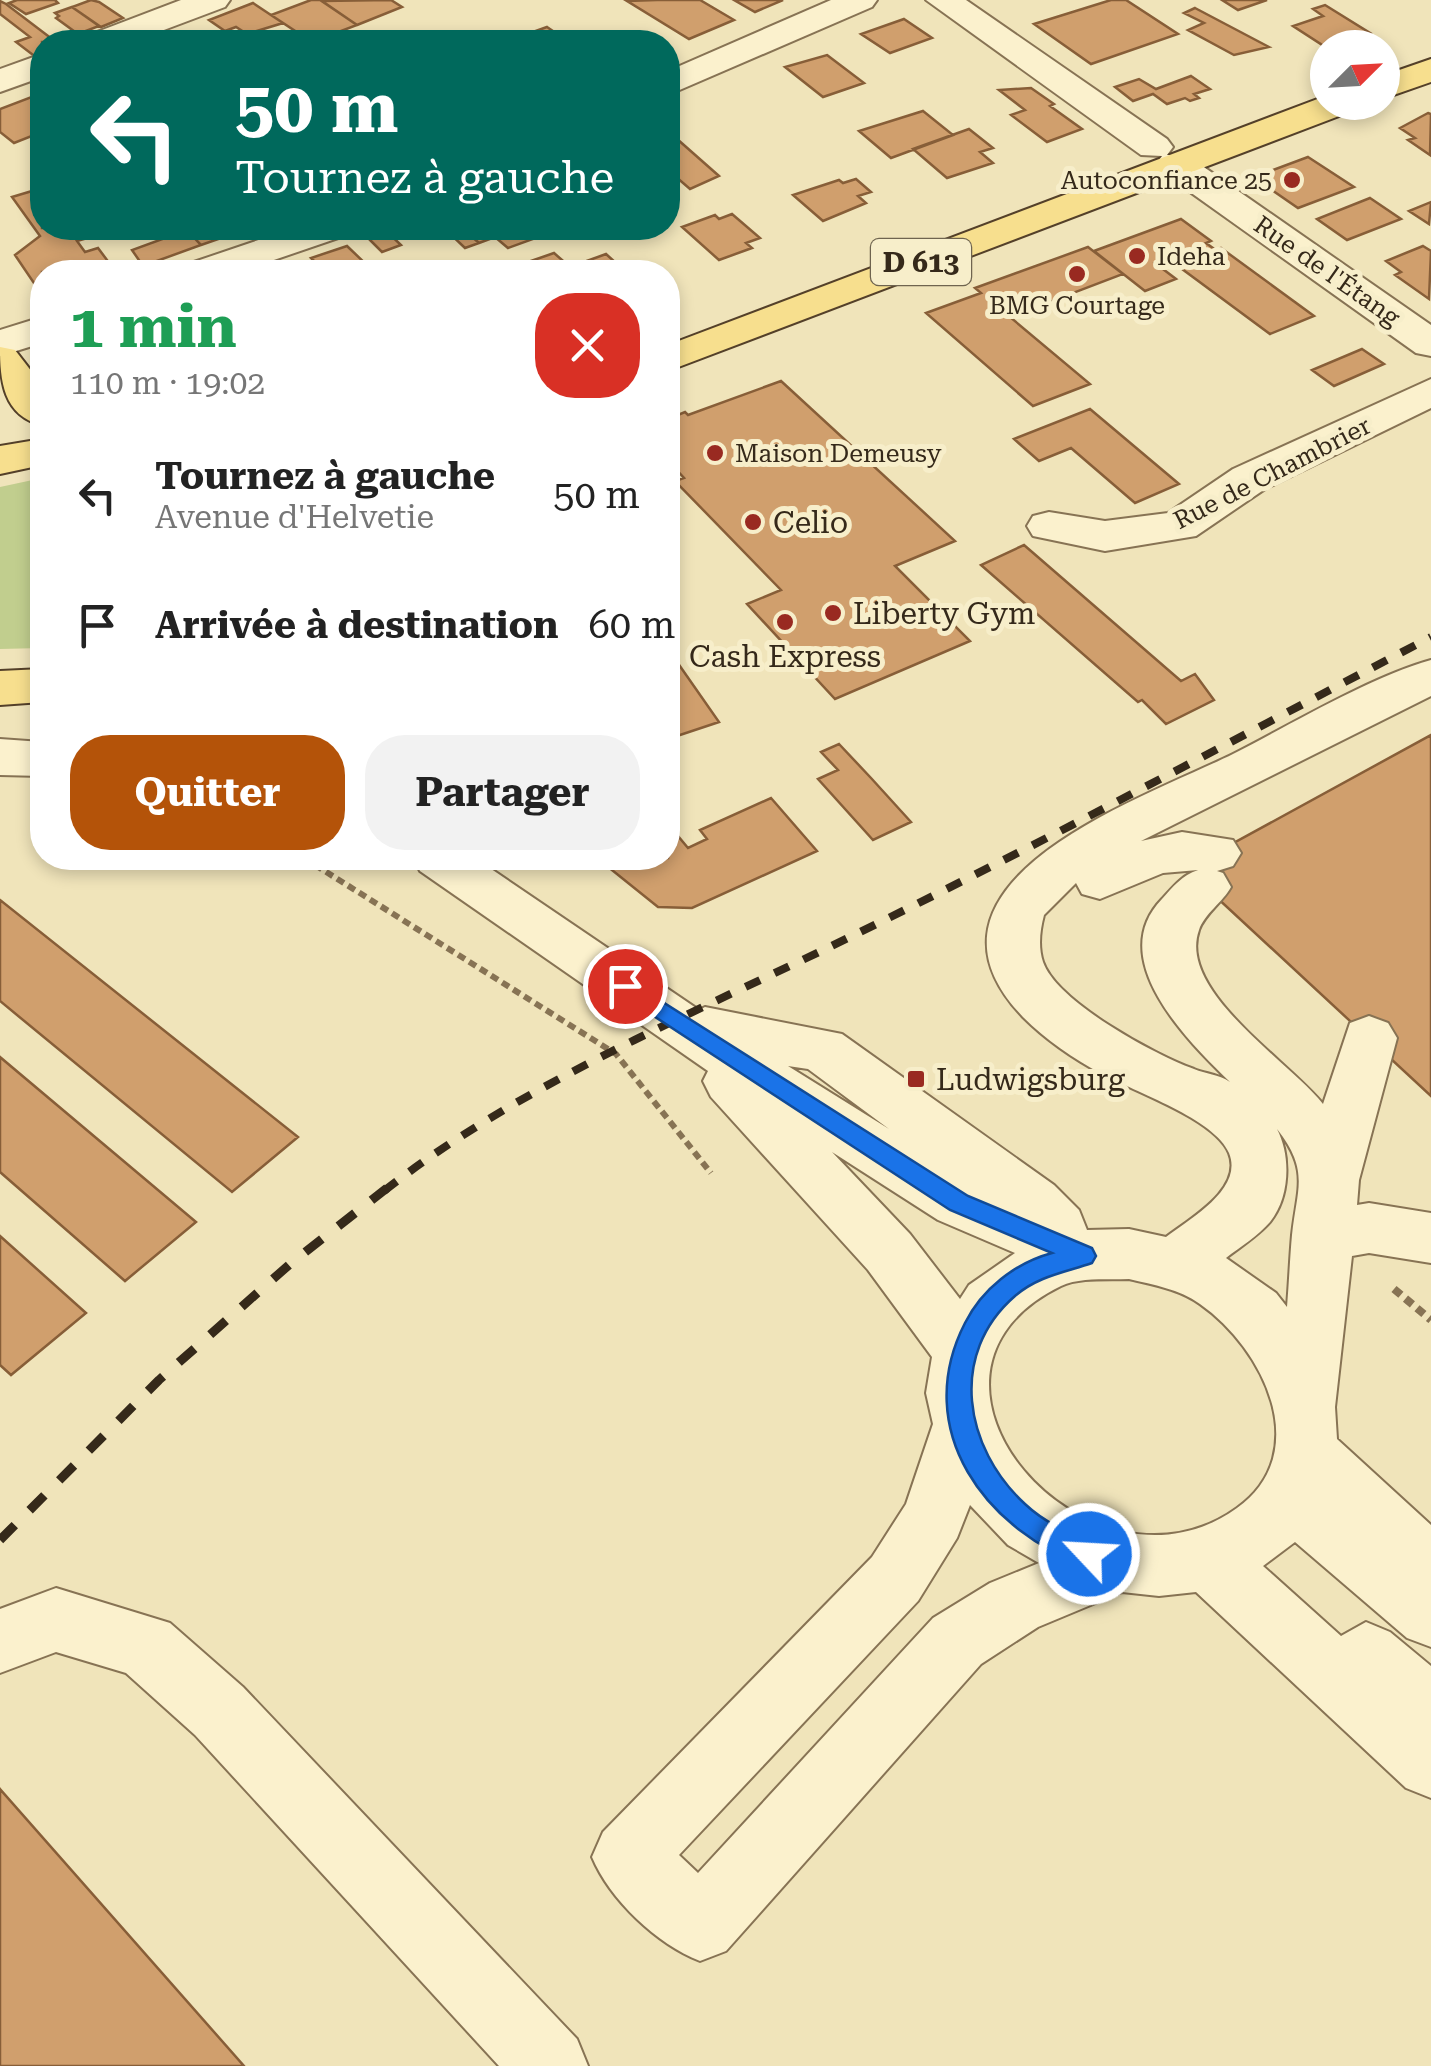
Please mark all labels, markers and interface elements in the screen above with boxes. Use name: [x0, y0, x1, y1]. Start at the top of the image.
north arrow: [1310, 30, 1400, 120]
map controls: [1310, 30, 1400, 120]
text: 50 m: [235, 67, 399, 149]
icon: left: [70, 70, 200, 200]
text: Tournez à gauche: [235, 151, 614, 204]
place label: Autoconfiance 25: [1061, 166, 1272, 195]
marker: Autoconfiance 25: [1281, 169, 1303, 191]
street label: Rue de l'Étang: [1248, 210, 1406, 333]
road number: D 613: [871, 239, 971, 285]
place label: Ideha: [1157, 242, 1226, 271]
marker: Ideha: [1126, 245, 1148, 267]
marker: BMG Courtage: [1066, 263, 1088, 285]
text: 1 min: [70, 291, 237, 362]
place label: BMG Courtage: [989, 291, 1165, 320]
button: close: [535, 293, 640, 398]
text: 110 m · 19:02: [70, 364, 265, 402]
street label: Rue de Chambrier: [1169, 411, 1375, 535]
place label: Maison Demeusy: [735, 439, 942, 468]
marker: Maison Demeusy: [704, 442, 726, 464]
text: Tournez à gauche: [155, 454, 495, 498]
icon: left: [70, 468, 125, 523]
text: 50 m: [553, 473, 640, 517]
text: Avenue d'Helvetie: [155, 498, 434, 536]
place label: Celio: [773, 505, 848, 540]
marker: Celio: [742, 511, 764, 533]
place label: Liberty Gym: [853, 596, 1035, 631]
icon: arrive: [70, 598, 125, 653]
marker: Liberty Gym: [822, 602, 844, 624]
text: Arrivée à destination: [155, 603, 559, 647]
text: 60 m: [589, 603, 675, 647]
marker: Cash Express: [774, 611, 796, 633]
place label: Cash Express: [689, 639, 881, 674]
button: Quitter: [70, 735, 345, 850]
button: Partager: [365, 735, 640, 850]
pin: [583, 944, 668, 1029]
icon: arrive: [598, 959, 653, 1014]
place label: Ludwigsburg: [936, 1062, 1125, 1097]
marker: Ludwigsburg: [905, 1068, 927, 1090]
position arrow: [1037, 1502, 1141, 1606]

